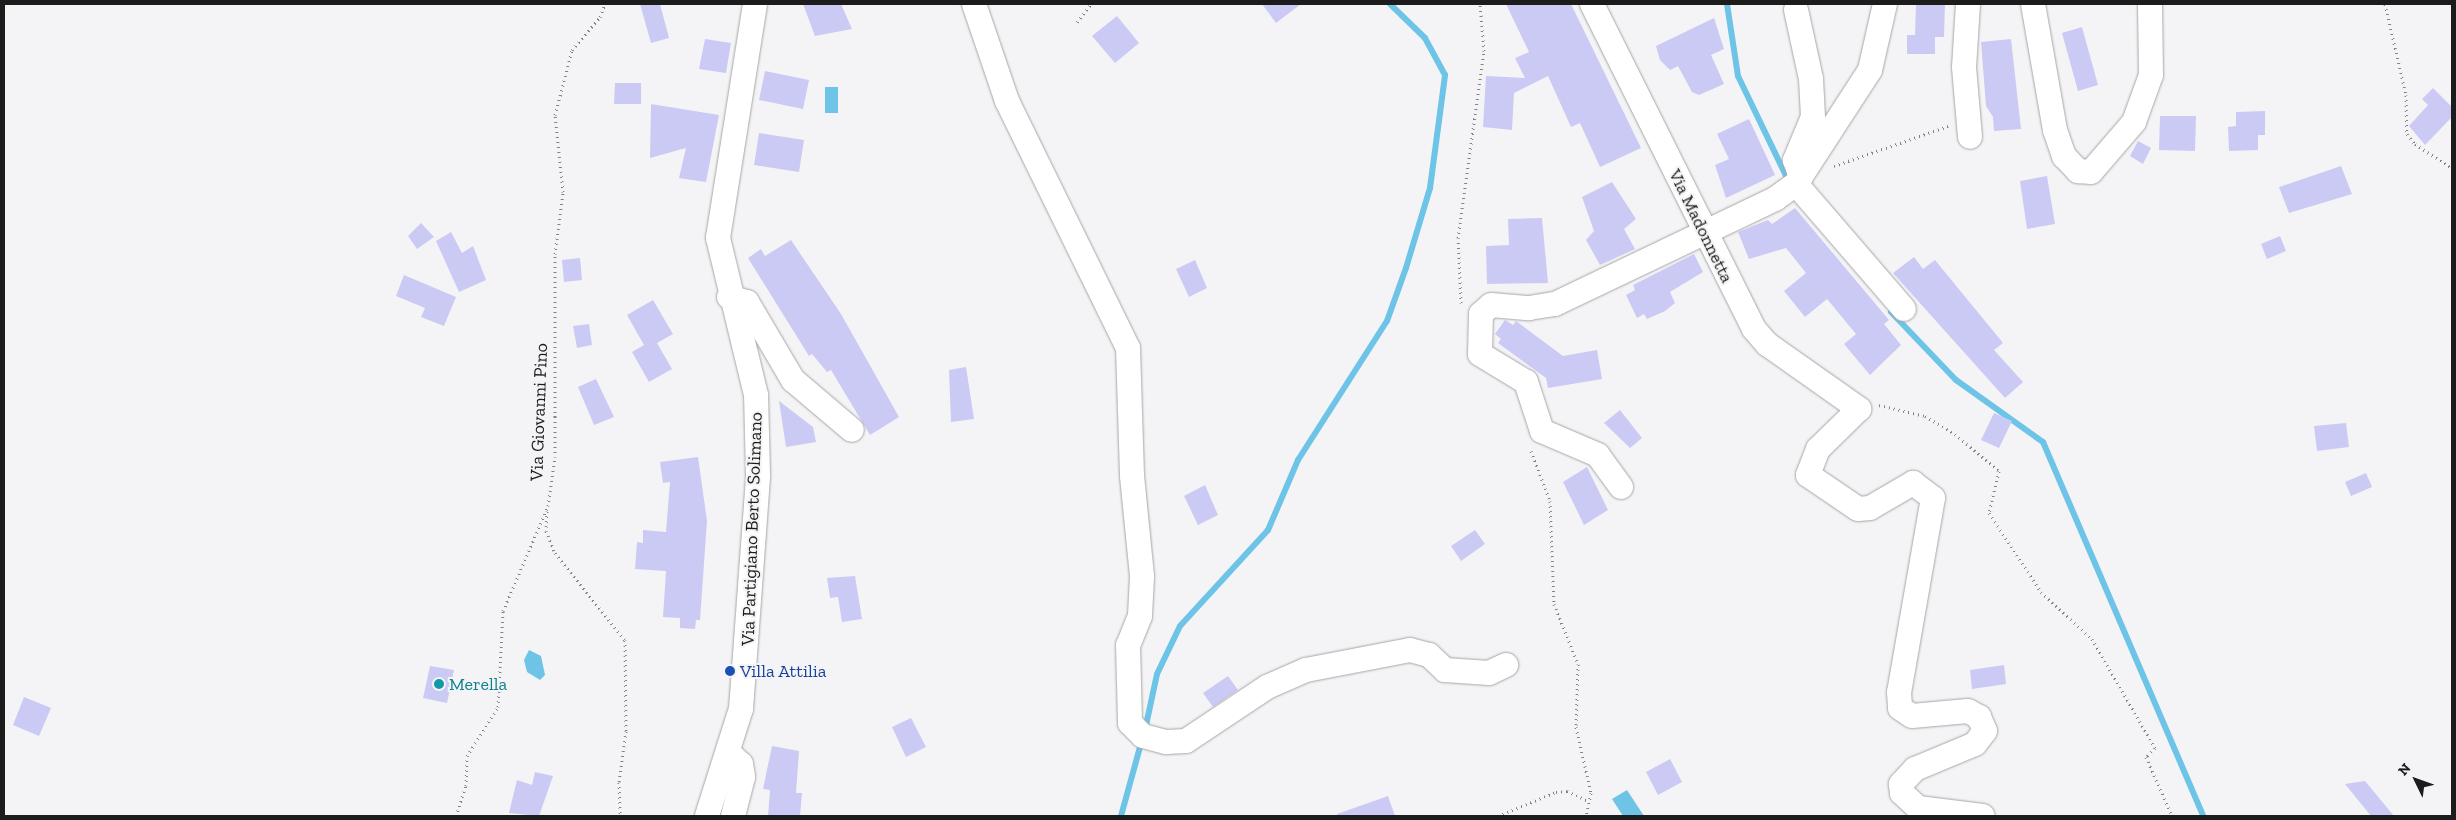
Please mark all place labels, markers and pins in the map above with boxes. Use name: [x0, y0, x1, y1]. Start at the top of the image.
place label: Villa Attilia: [740, 660, 827, 682]
marker: Villa Attilia: [724, 665, 736, 677]
place label: Merella: [449, 673, 507, 695]
marker: Merella: [433, 678, 445, 690]

